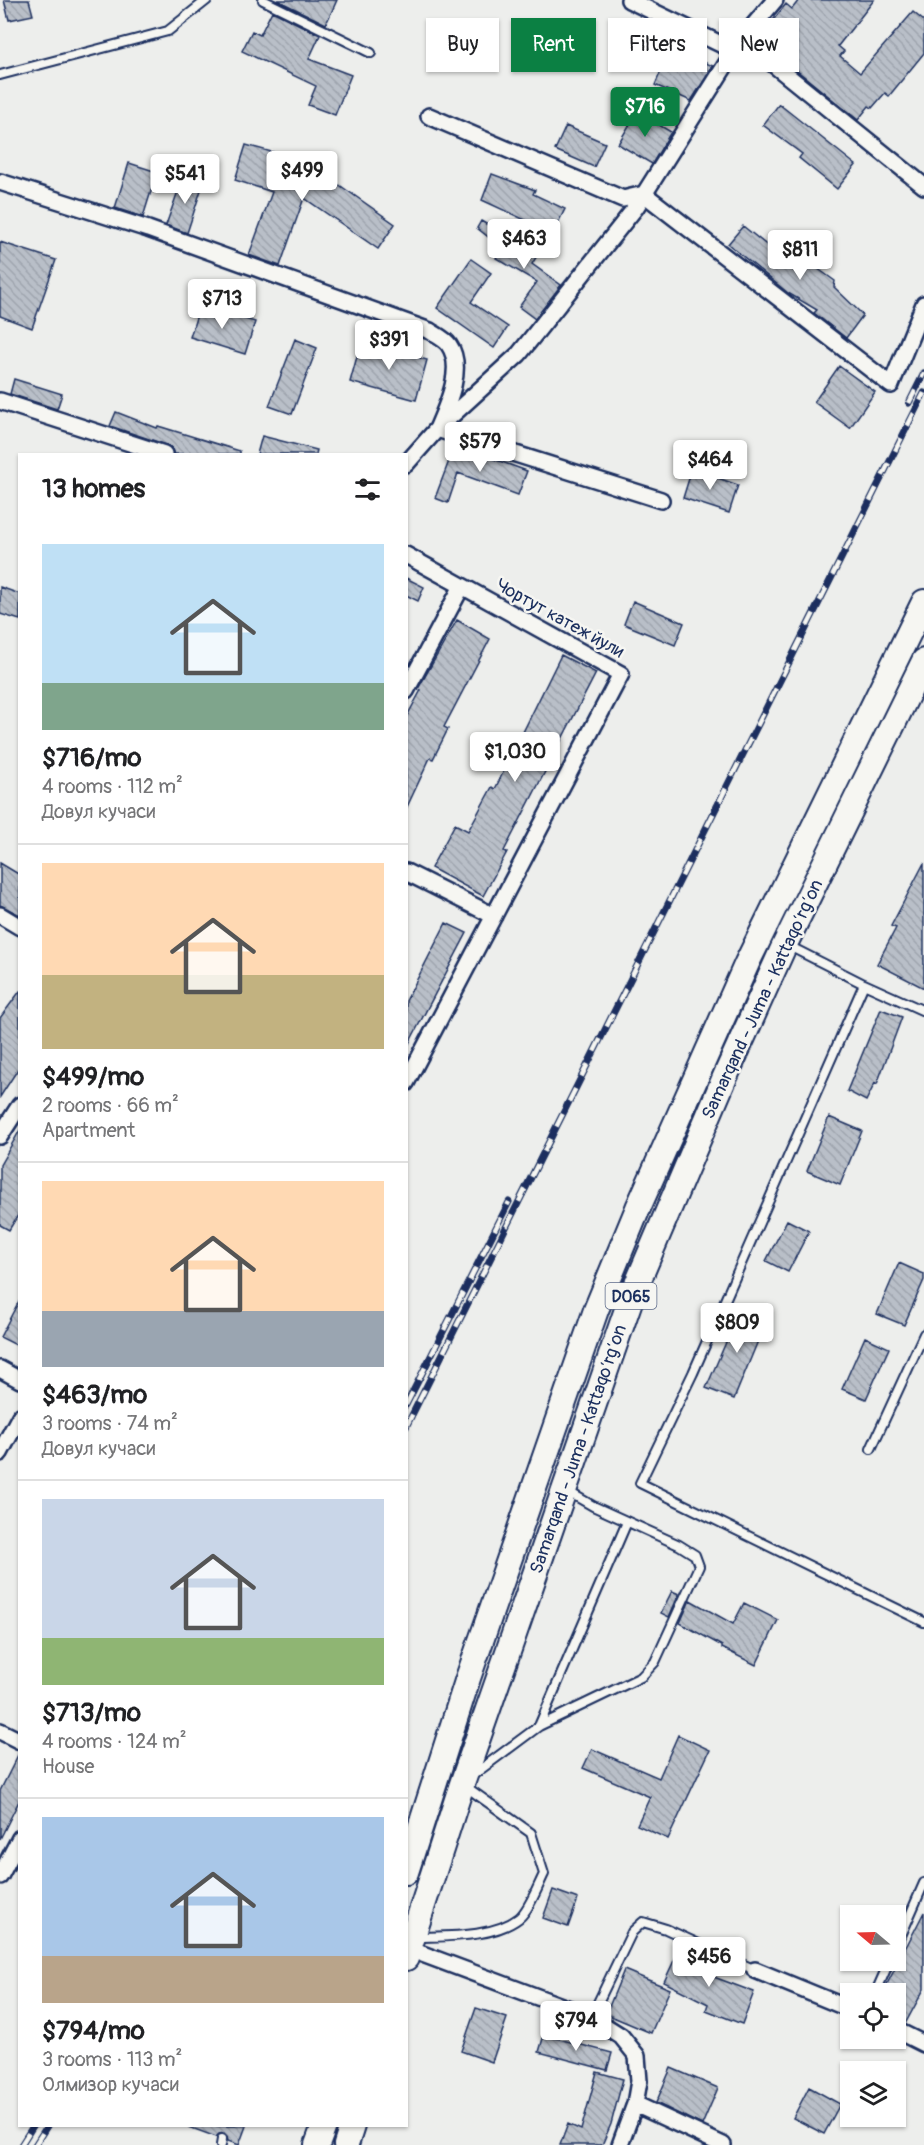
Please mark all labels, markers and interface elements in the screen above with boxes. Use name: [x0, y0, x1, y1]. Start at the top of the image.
chip: Buy: [426, 18, 499, 72]
chip: Rent: [511, 18, 596, 72]
chip: Filters: [608, 18, 707, 72]
chip: New: [719, 18, 799, 72]
pin: $716: [609, 87, 681, 138]
text: $716: [625, 94, 665, 119]
pin: $499: [266, 151, 338, 202]
pin: $541: [149, 154, 221, 205]
text: $499: [280, 158, 324, 183]
text: $541: [164, 161, 206, 186]
pin: $463: [488, 219, 560, 270]
text: $463: [501, 226, 547, 251]
pin: $811: [764, 230, 836, 281]
text: $811: [782, 237, 818, 262]
pin: $713: [186, 279, 258, 330]
text: $713: [202, 286, 242, 311]
pin: $391: [353, 320, 425, 371]
text: $391: [369, 327, 409, 352]
pin: $579: [444, 422, 516, 473]
text: $579: [459, 429, 501, 454]
pin: $464: [674, 440, 746, 491]
text: $464: [687, 447, 733, 472]
text: 13 homes: [42, 473, 145, 505]
icon: filters: [351, 473, 384, 506]
street label: Чортут катеж йули: [491, 574, 628, 663]
icon: home: [159, 583, 267, 691]
pin: $1,030: [466, 732, 564, 783]
text: $1,030: [484, 739, 546, 764]
text: $716/mo: [42, 742, 142, 774]
text: 4 rooms · 112 m²: [42, 774, 183, 799]
text: Довул кучаси: [42, 799, 155, 824]
street label: Samarqand - Juma - Kattaqo‘rg‘on: [697, 876, 828, 1123]
icon: home: [159, 902, 267, 1010]
text: $499/mo: [42, 1061, 144, 1093]
text: 2 rooms · 66 m²: [42, 1093, 179, 1118]
text: Apartment: [42, 1118, 135, 1143]
icon: home: [159, 1220, 267, 1328]
road number: D065: [606, 1283, 656, 1309]
pin: $809: [701, 1303, 773, 1354]
text: $809: [715, 1310, 759, 1335]
street label: Samarqand - Juma - Kattaqo‘rg‘on: [525, 1322, 632, 1577]
text: $463/mo: [42, 1379, 147, 1411]
text: 3 rooms · 74 m²: [42, 1411, 178, 1436]
text: Довул кучаси: [42, 1436, 155, 1461]
icon: home: [159, 1538, 267, 1646]
text: $713/mo: [42, 1697, 141, 1729]
text: 4 rooms · 124 m²: [42, 1729, 187, 1754]
text: House: [42, 1754, 94, 1779]
icon: home: [159, 1856, 267, 1964]
north arrow: [840, 1905, 906, 1971]
map controls: [840, 1905, 906, 2127]
pin: $456: [673, 1937, 745, 1988]
text: $456: [687, 1944, 731, 1969]
button: locate: [840, 1983, 906, 2049]
pin: $794: [540, 2001, 612, 2052]
text: $794: [554, 2008, 598, 2033]
text: $794/mo: [42, 2015, 145, 2047]
text: 3 rooms · 113 m²: [42, 2047, 182, 2072]
button: layers: [840, 2061, 906, 2127]
text: Олмизор кучаси: [42, 2072, 179, 2097]

